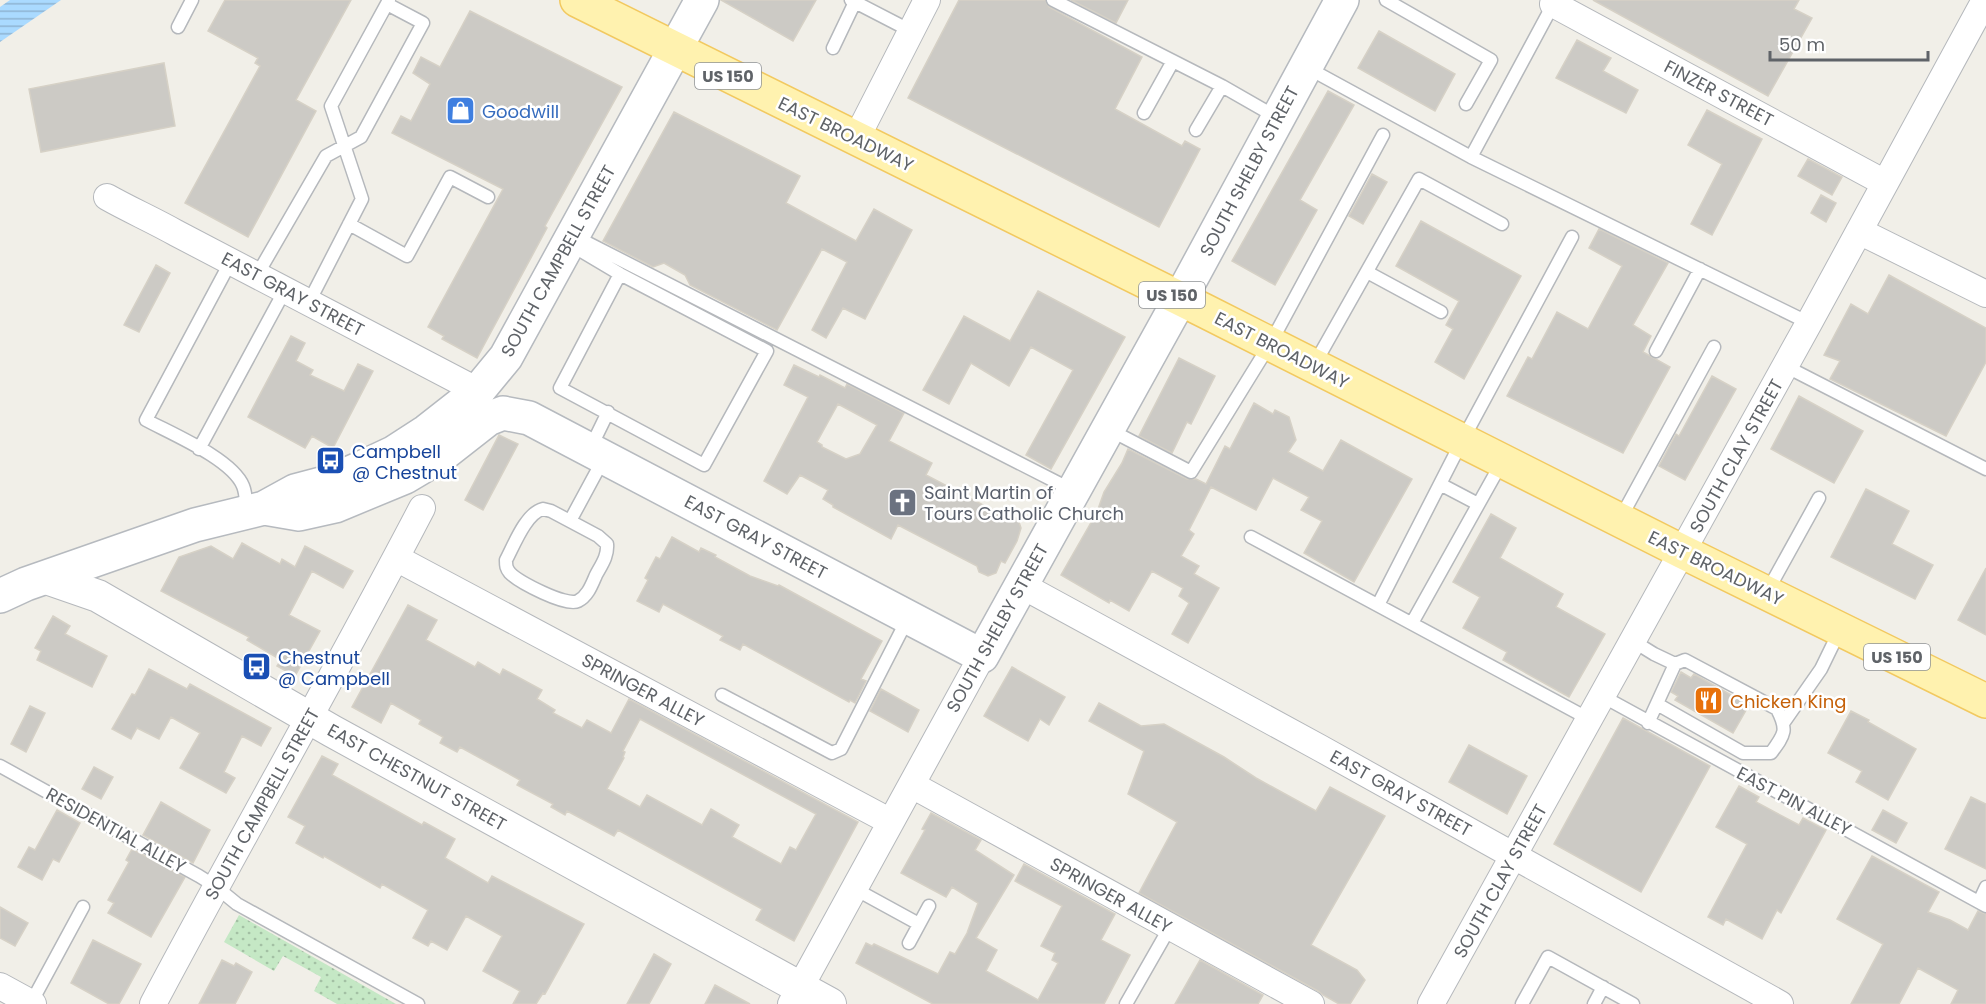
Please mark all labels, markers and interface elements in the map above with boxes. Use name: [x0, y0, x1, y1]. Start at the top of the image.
scale bar: [1770, 24, 1928, 62]
text: 50 m: [1779, 32, 1825, 57]
street label: FINZER STREET: [1660, 54, 1778, 132]
road number: US 150: [695, 63, 761, 89]
street label: SOUTH SHELBY STREET: [1193, 81, 1305, 261]
street label: EAST BROADWAY: [774, 90, 918, 178]
shop icon: Goodwill: [445, 95, 477, 127]
place label: Goodwill: [482, 99, 559, 124]
street label: SOUTH CAMPBELL STREET: [495, 160, 621, 361]
street label: EAST GRAY STREET: [217, 246, 369, 342]
road number: US 150: [1139, 282, 1205, 308]
street label: EAST BROADWAY: [1211, 305, 1354, 395]
street label: SOUTH CLAY STREET: [1683, 374, 1789, 537]
place label: Campbell @ Chestnut: [352, 439, 457, 485]
bus stop icon: Campbell @ Chestnut: [315, 445, 347, 477]
place label: Saint Martin of Tours Catholic Church: [924, 480, 1124, 526]
church icon: Saint Martin of Tours Catholic Church: [887, 486, 919, 518]
street label: EAST GRAY STREET: [680, 489, 832, 585]
street label: EAST BROADWAY: [1644, 524, 1788, 612]
street label: SOUTH SHELBY STREET: [940, 539, 1054, 717]
road number: US 150: [1864, 644, 1930, 670]
place label: Chestnut @ Campbell: [278, 645, 390, 691]
street label: SPRINGER ALLEY: [577, 647, 709, 733]
bus stop icon: Chestnut @ Campbell: [241, 651, 273, 683]
restaurant icon: Chicken King: [1693, 685, 1725, 717]
place label: Chicken King: [1730, 689, 1846, 714]
street label: SOUTH CAMPBELL STREET: [199, 703, 325, 904]
street label: EAST CHESTNUT STREET: [323, 717, 511, 837]
street label: EAST GRAY STREET: [1326, 744, 1477, 842]
street label: EAST PIN ALLEY: [1732, 760, 1856, 842]
street label: RESIDENTIAL ALLEY: [42, 781, 191, 879]
street label: SOUTH CLAY STREET: [1447, 799, 1553, 962]
street label: SPRINGER ALLEY: [1046, 851, 1177, 939]

